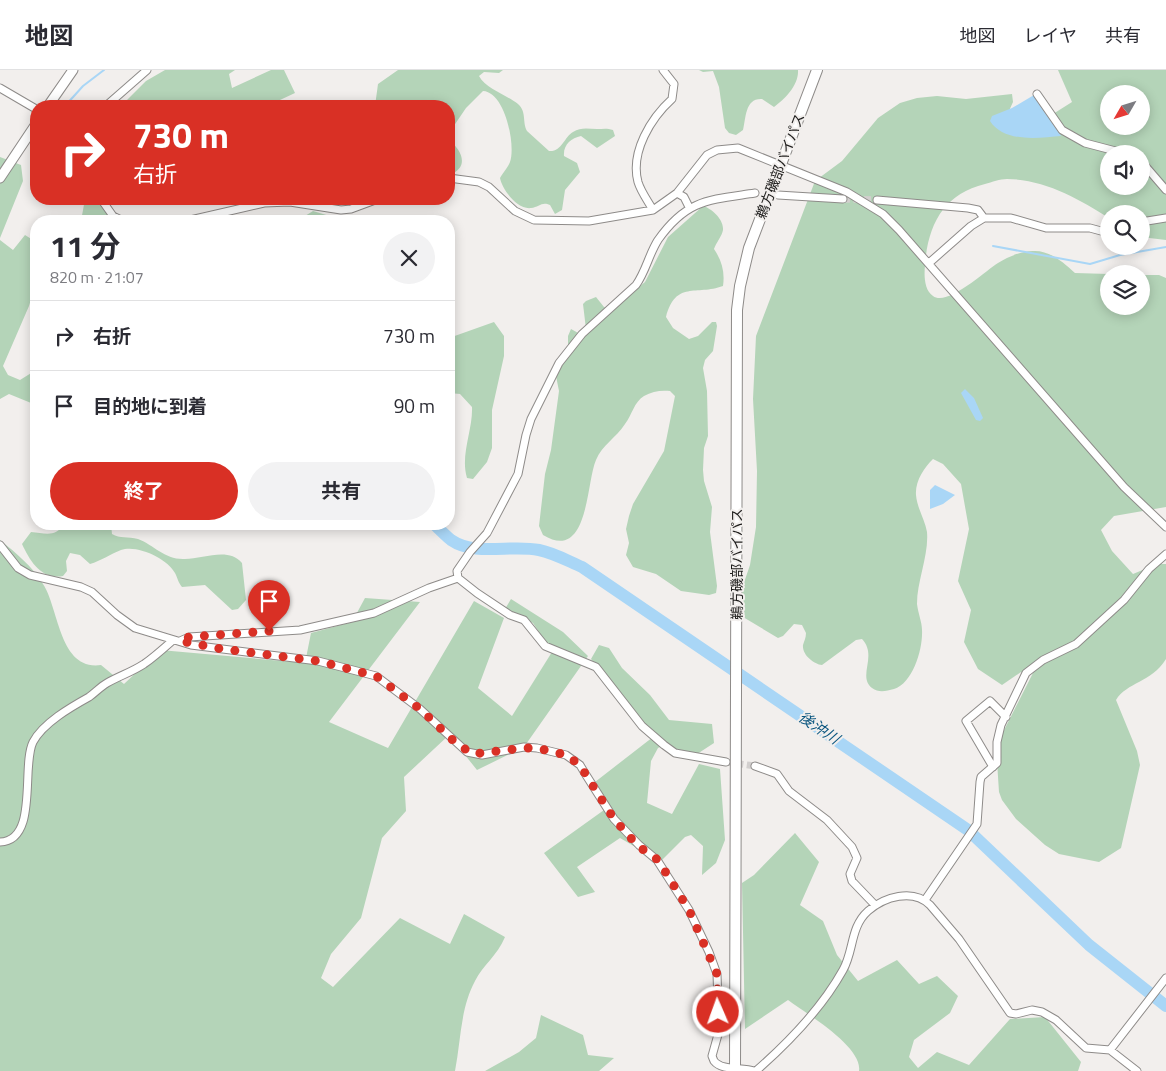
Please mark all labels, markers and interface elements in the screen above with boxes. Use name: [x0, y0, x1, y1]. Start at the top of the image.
text: 地図: [25, 17, 73, 53]
text: 地図: [960, 22, 996, 49]
text: レイヤ: [1024, 22, 1077, 49]
text: 共有: [1105, 22, 1141, 49]
north arrow: [1100, 85, 1150, 135]
map controls: [1100, 85, 1150, 315]
text: 730 m: [133, 108, 229, 162]
street label: 鵜方磯部バイパス: [750, 110, 809, 222]
icon: right: [50, 120, 115, 185]
button: sound: [1100, 145, 1150, 195]
text: 右折: [133, 157, 177, 191]
button: search: [1100, 205, 1150, 255]
text: 11 分: [50, 223, 120, 269]
button: close: [383, 232, 435, 284]
text: 820 m · 21:07: [50, 265, 144, 289]
button: layers: [1100, 265, 1150, 315]
text: 右折: [93, 321, 131, 350]
text: 730 m: [383, 321, 435, 350]
icon: right: [50, 322, 78, 350]
text: 目的地に到着: [93, 391, 207, 420]
text: 90 m: [394, 391, 435, 420]
icon: arrive: [50, 392, 78, 420]
button: 終了: [50, 462, 238, 520]
button: 共有: [248, 462, 435, 520]
street label: 鵜方磯部バイパス: [726, 508, 747, 620]
pin: [248, 580, 290, 631]
icon: arrive: [255, 587, 283, 615]
water label: 後沖川: [794, 705, 846, 751]
position arrow: [691, 985, 743, 1037]

